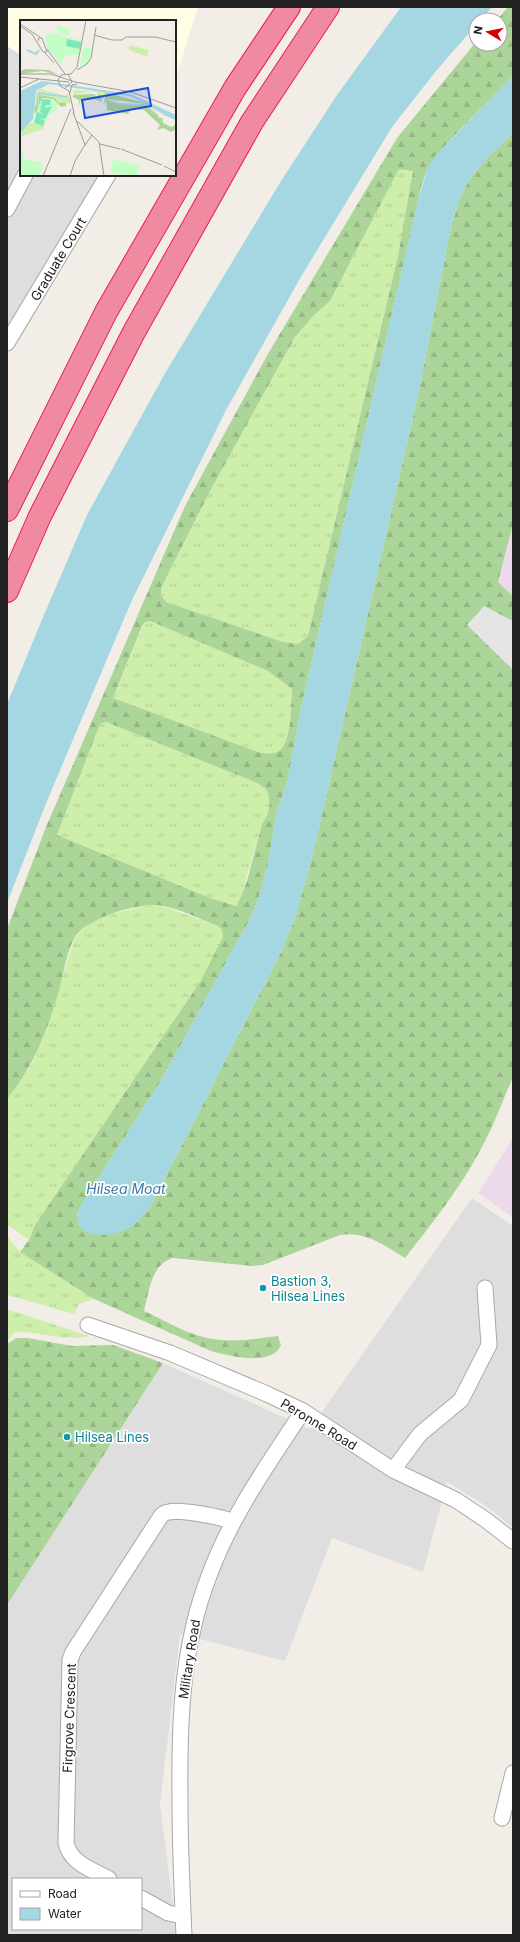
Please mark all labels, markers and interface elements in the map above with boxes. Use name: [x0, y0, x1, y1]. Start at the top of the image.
north arrow: [468, 12, 508, 52]
inset map: [20, 20, 176, 176]
text: N: [471, 25, 486, 36]
street label: Graduate Court: [27, 214, 89, 304]
water label: Hilsea Moat: [86, 1180, 166, 1197]
place label: Bastion 3, Hilsea Lines: [271, 1273, 345, 1304]
marker: Bastion 3, Hilsea Lines: [258, 1283, 268, 1293]
street label: Peronne Road: [278, 1395, 360, 1453]
place label: Hilsea Lines: [75, 1429, 149, 1445]
marker: Hilsea Lines: [62, 1432, 72, 1442]
street label: Military Road: [175, 1618, 203, 1700]
street label: Firgrove Crescent: [59, 1663, 79, 1773]
legend: [12, 1878, 142, 1930]
text: Road: [48, 1886, 77, 1901]
text: Water: [48, 1906, 82, 1921]

